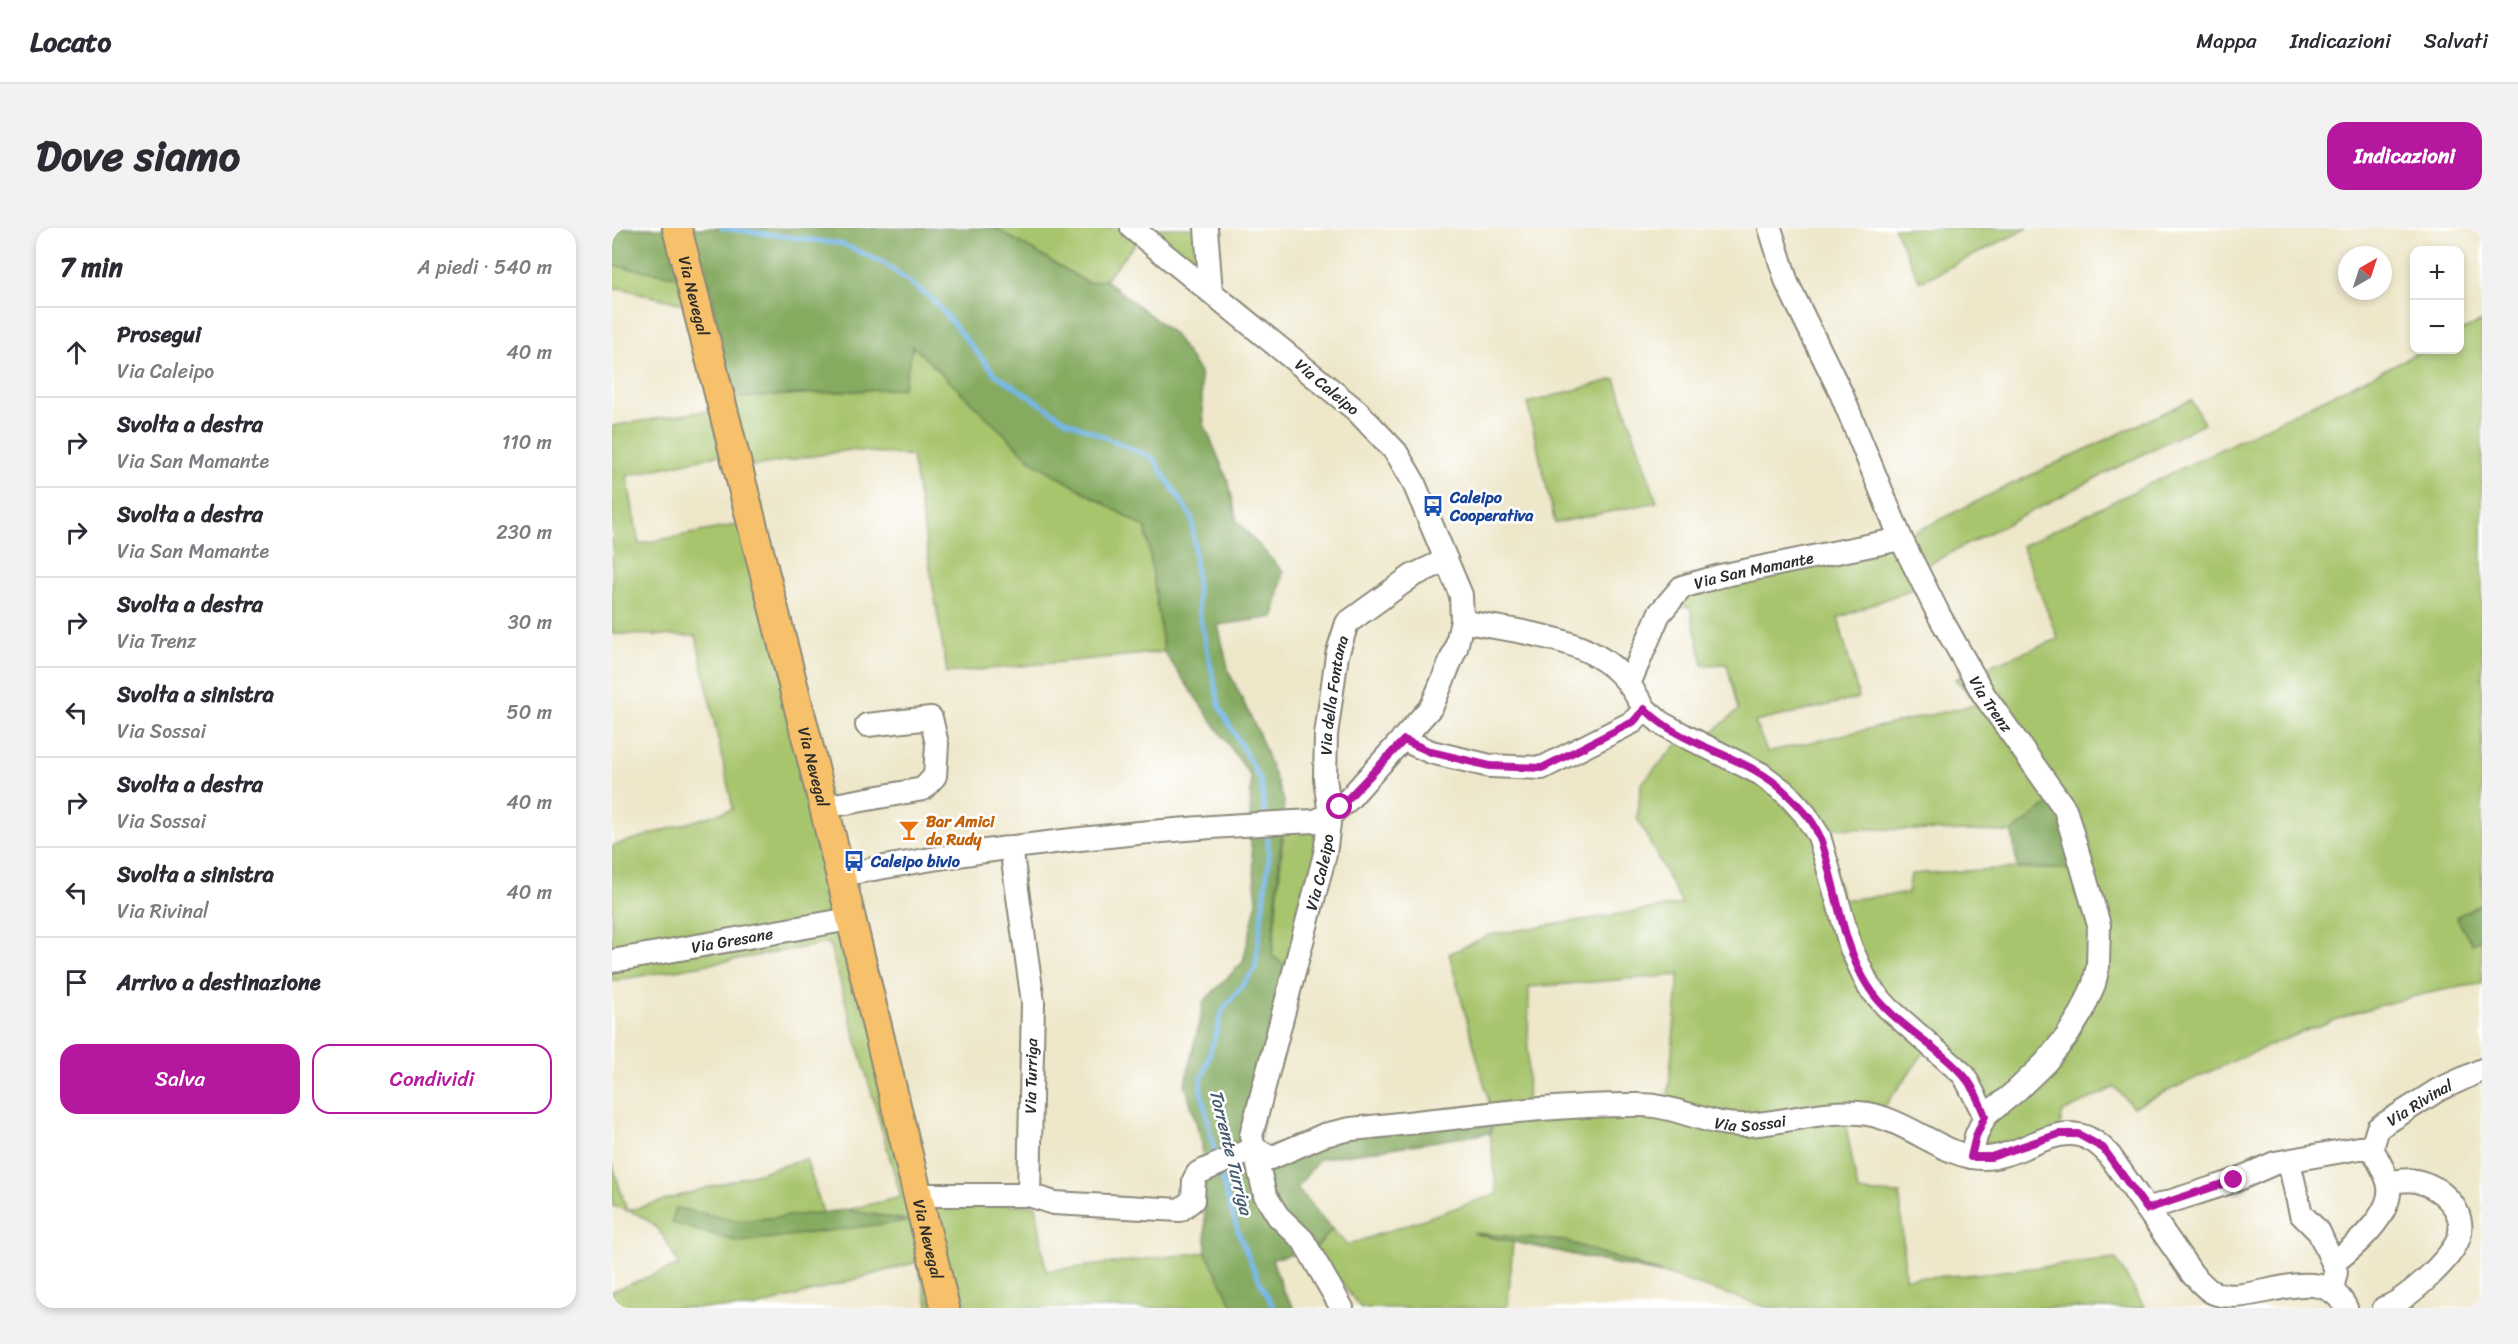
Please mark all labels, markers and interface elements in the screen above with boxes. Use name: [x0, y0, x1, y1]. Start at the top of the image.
text: Locato: [30, 17, 111, 66]
text: Mappa: [2196, 22, 2257, 60]
text: Indicazioni: [2290, 22, 2391, 60]
text: Salvati: [2424, 22, 2488, 60]
text: Dove siamo: [36, 119, 240, 193]
button: Indicazioni: [2327, 122, 2482, 190]
text: 7 min: [60, 244, 123, 290]
north arrow: [2338, 246, 2392, 300]
map controls: [2410, 246, 2464, 354]
button: +: [2410, 246, 2464, 300]
text: A piedi · 540 m: [418, 250, 552, 285]
street label: Via Nevegal: [670, 253, 718, 339]
button: −: [2410, 300, 2464, 354]
text: Prosegui: [117, 315, 201, 354]
text: 40 m: [506, 335, 552, 370]
icon: ahead: [60, 336, 93, 369]
street label: Via Caleipo: [1288, 351, 1366, 423]
text: Via Caleipo: [117, 354, 214, 389]
text: Svolta a destra: [117, 405, 263, 444]
text: 110 m: [502, 425, 552, 460]
icon: right: [60, 426, 93, 459]
text: Via San Mamante: [117, 444, 269, 479]
place label: Caleipo Cooperativa: [1449, 483, 1534, 530]
bus stop icon: Caleipo Cooperativa: [1421, 494, 1445, 518]
text: Svolta a destra: [117, 495, 263, 534]
text: 230 m: [496, 515, 552, 550]
icon: right: [60, 516, 93, 549]
text: Via San Mamante: [117, 534, 269, 569]
street label: Via San Mamante: [1690, 543, 1816, 597]
text: Svolta a destra: [117, 585, 263, 624]
text: 30 m: [508, 605, 552, 640]
icon: right: [60, 606, 93, 639]
text: Via Trenz: [117, 624, 197, 659]
street label: Via della Fontana: [1311, 631, 1357, 755]
street label: Via Trenz: [1961, 670, 2021, 739]
text: Svolta a sinistra: [117, 675, 274, 714]
text: 50 m: [507, 695, 552, 730]
icon: left: [60, 696, 93, 729]
text: Via Sossai: [117, 714, 206, 749]
street label: Via Nevegal: [790, 724, 838, 810]
text: Svolta a destra: [117, 765, 263, 804]
text: 40 m: [506, 785, 552, 820]
icon: right: [60, 786, 93, 819]
route start: [1326, 793, 1352, 819]
text: Via Sossai: [117, 804, 206, 839]
place label: Bar Amici da Rudy: [926, 807, 995, 854]
bar icon: Bar Amici da Rudy: [897, 818, 921, 842]
street label: Via Caleipo: [1296, 832, 1342, 914]
place label: Caleipo bivio: [870, 847, 961, 876]
bus stop icon: Caleipo bivio: [842, 849, 866, 873]
text: Svolta a sinistra: [117, 855, 274, 894]
text: 40 m: [506, 875, 552, 910]
icon: left: [60, 876, 93, 909]
text: Via Rivinal: [117, 894, 209, 929]
street label: Via Gresane: [689, 918, 775, 961]
text: Arrivo a destinazione: [117, 963, 321, 1002]
icon: arrive: [60, 966, 93, 999]
street label: Via Turriga: [1016, 1037, 1046, 1114]
button: Salva: [60, 1044, 300, 1114]
button: Condividi: [312, 1044, 552, 1114]
street label: Via Rivinal: [2380, 1071, 2457, 1134]
water label: Torrente Turriga: [1200, 1086, 1263, 1220]
street label: Via Sossai: [1712, 1106, 1789, 1140]
route end: [2220, 1166, 2246, 1192]
street label: Via Nevegal: [905, 1196, 952, 1283]

